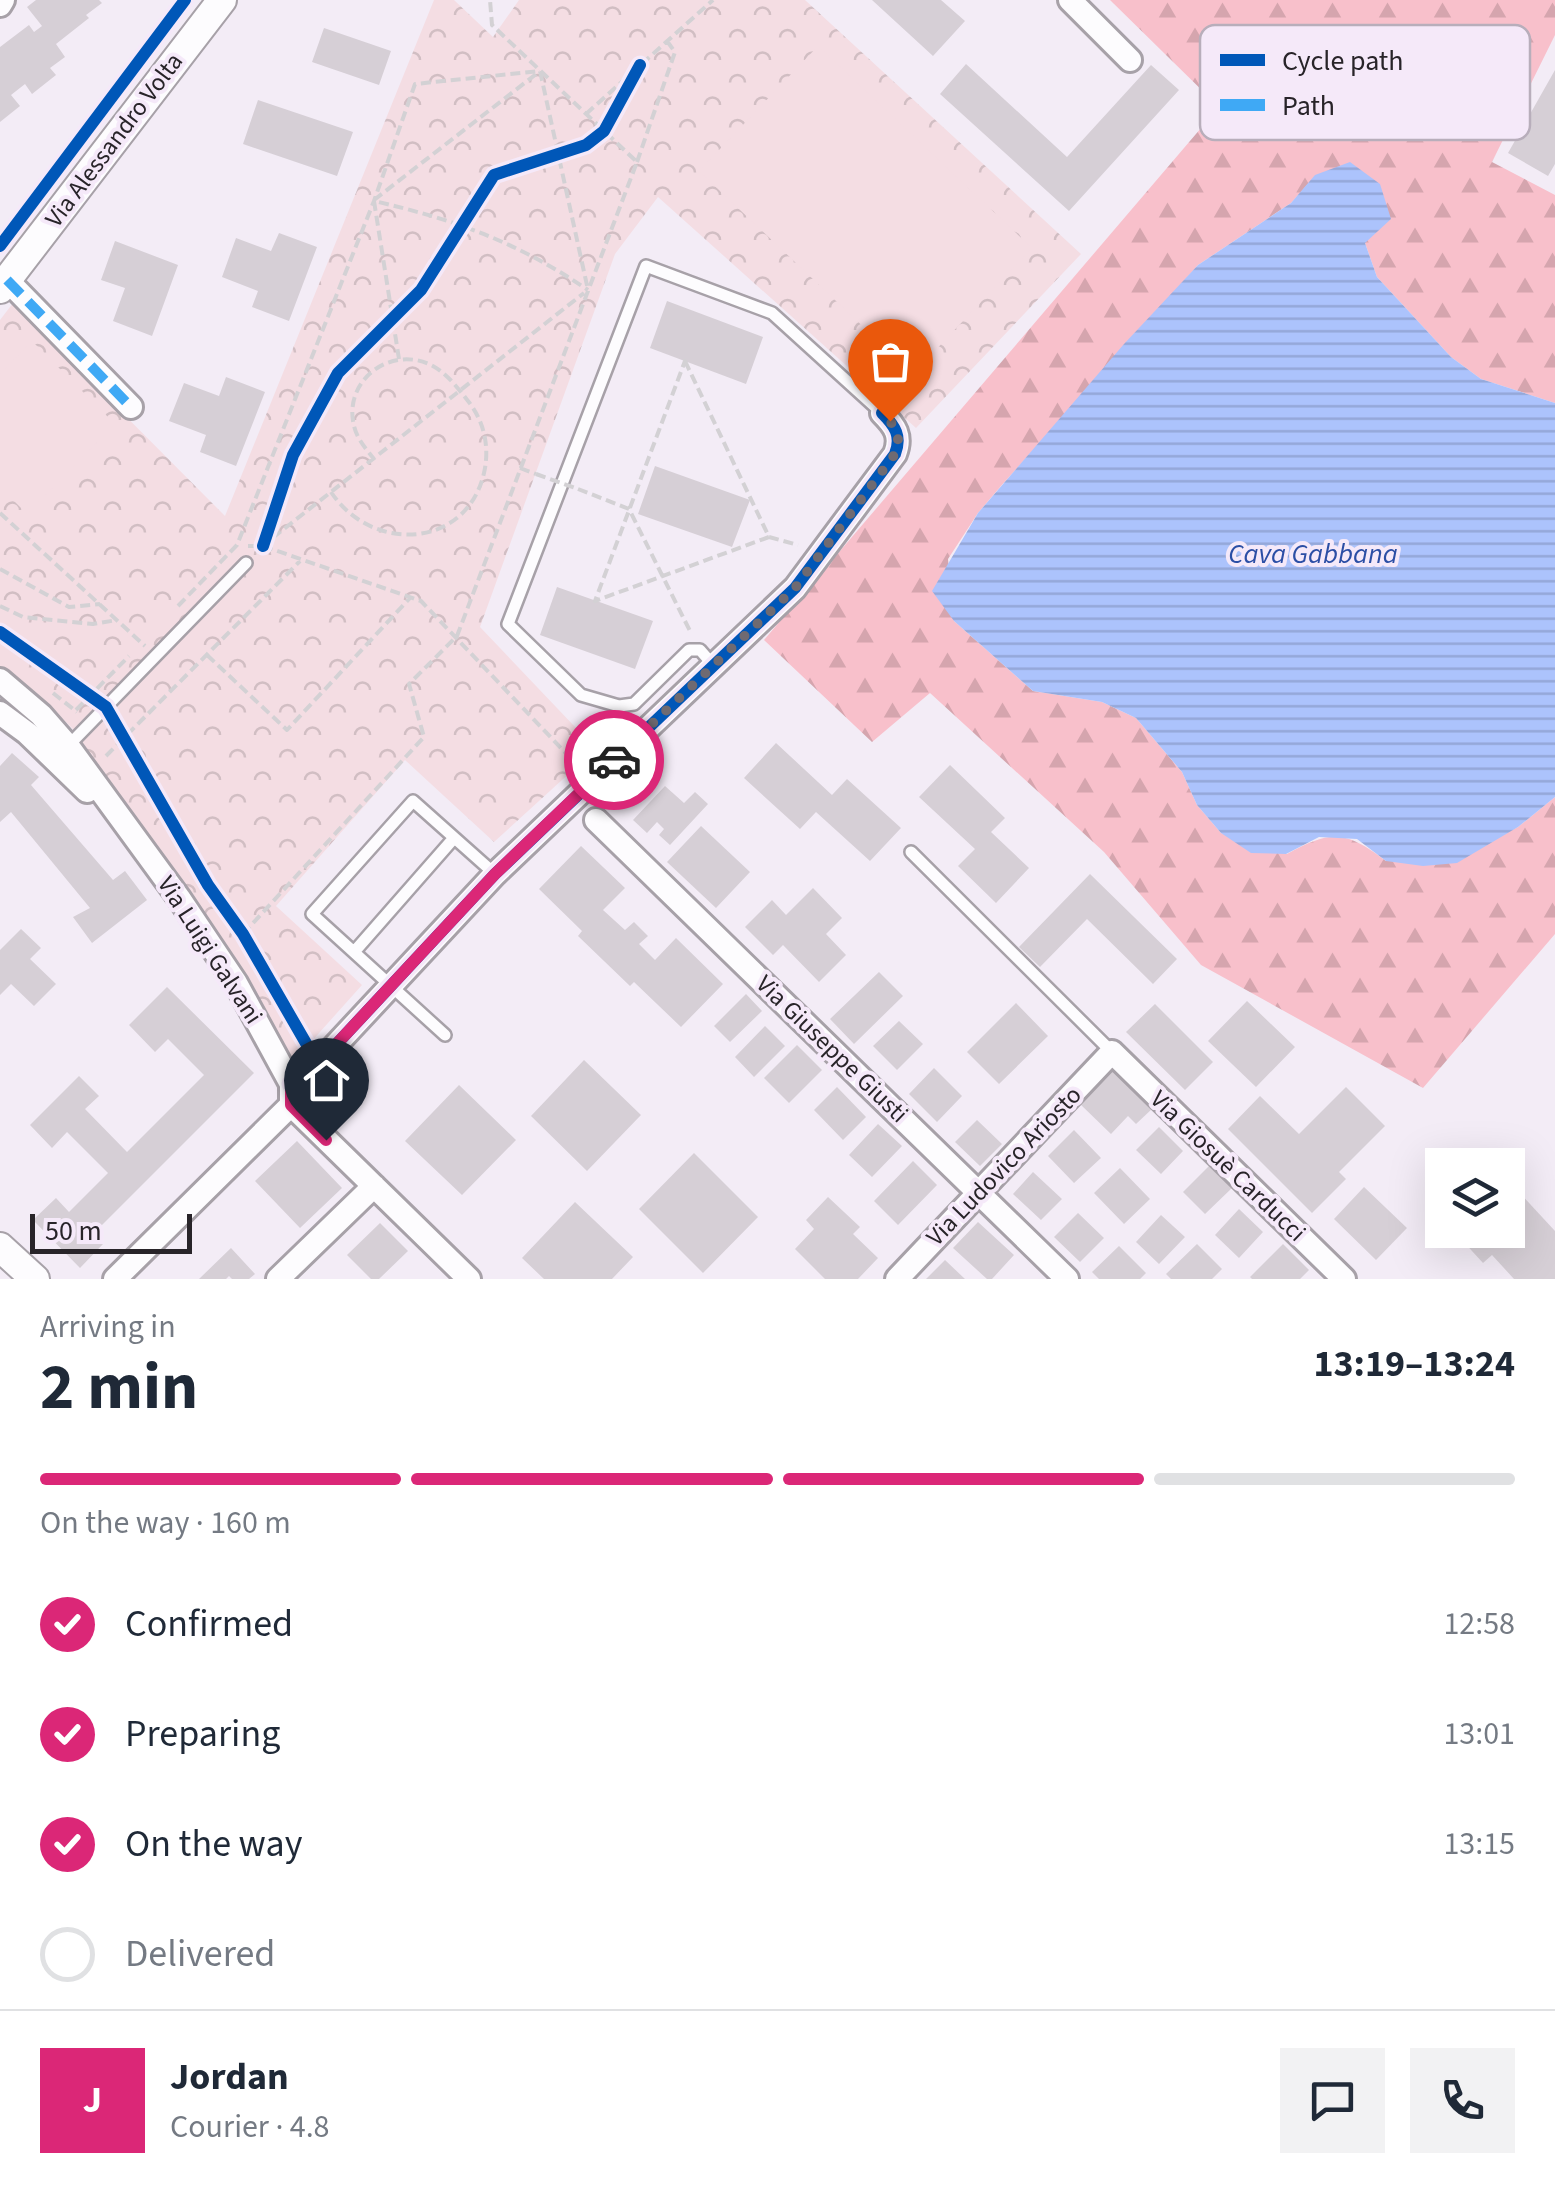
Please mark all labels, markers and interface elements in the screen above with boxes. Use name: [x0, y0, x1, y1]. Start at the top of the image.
legend: [1200, 25, 1530, 140]
text: Cycle path: [1282, 41, 1404, 81]
street label: Via Alessandro Volta: [36, 45, 192, 235]
text: Path: [1282, 86, 1335, 126]
pin: [848, 319, 933, 422]
icon: bag: [863, 334, 918, 389]
water label: Cava Gabbana: [1228, 534, 1398, 574]
courier: [564, 710, 664, 810]
icon: car: [587, 733, 642, 788]
street label: Via Luigi Galvani: [149, 869, 271, 1031]
street label: Via Giuseppe Giusti: [748, 967, 916, 1131]
pin: [284, 1038, 369, 1141]
icon: home: [299, 1053, 354, 1108]
street label: Via Ludovico Ariosto: [918, 1078, 1090, 1254]
street label: Via Giosuè Carducci: [1142, 1082, 1314, 1250]
map controls: [1425, 1148, 1525, 1248]
button: layers: [1425, 1148, 1525, 1248]
scale bar: [30, 1209, 192, 1254]
text: 50 m: [45, 1211, 102, 1251]
text: Arriving in: [40, 1304, 176, 1350]
text: 13:19–13:24: [1313, 1337, 1515, 1391]
text: 2 min: [40, 1341, 198, 1434]
text: On the way · 160 m: [40, 1500, 291, 1546]
icon: check: [40, 1597, 95, 1652]
text: Confirmed: [125, 1597, 293, 1651]
text: 12:58: [1443, 1601, 1515, 1647]
icon: check: [40, 1707, 95, 1762]
text: Preparing: [125, 1707, 280, 1761]
text: 13:01: [1443, 1711, 1515, 1757]
icon: check: [40, 1817, 95, 1872]
text: On the way: [125, 1817, 302, 1871]
text: 13:15: [1443, 1821, 1515, 1867]
text: Delivered: [125, 1927, 275, 1981]
button: chat: [1280, 2048, 1385, 2153]
button: phone: [1410, 2048, 1515, 2153]
text: Jordan: [170, 2050, 289, 2104]
text: J: [83, 2073, 102, 2127]
text: Courier · 4.8: [170, 2104, 330, 2150]

